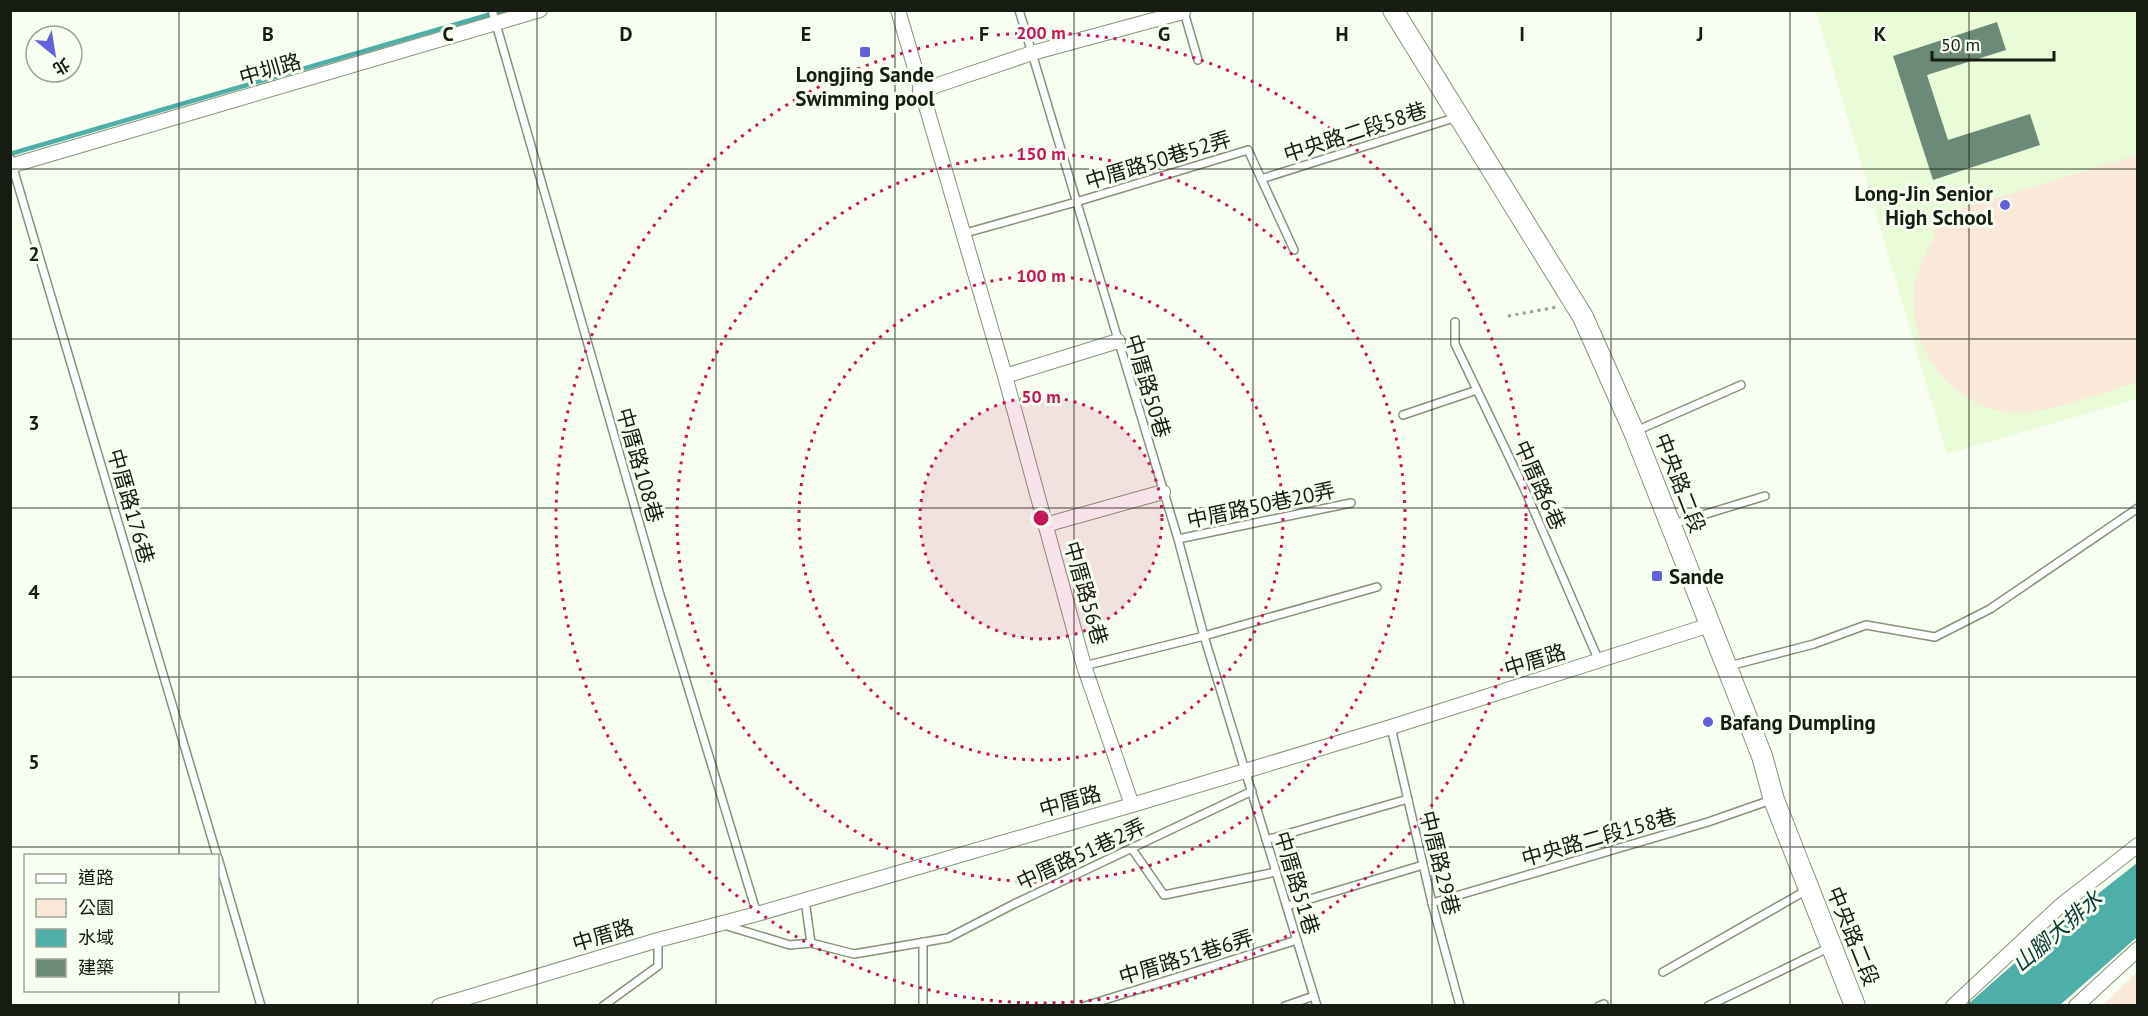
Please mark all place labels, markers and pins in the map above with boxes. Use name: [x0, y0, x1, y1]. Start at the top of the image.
marker: Longjing Sande Swimming pool: [858, 45, 872, 59]
place label: Longjing Sande Swimming pool: [795, 61, 936, 112]
place label: Long-Jin Senior High School: [1854, 180, 1994, 231]
marker: Long-Jin Senior High School: [1998, 198, 2012, 212]
centre of rings: [1031, 508, 1051, 528]
place label: Sande: [1669, 563, 1724, 590]
marker: Sande: [1650, 569, 1664, 583]
place label: Bafang Dumpling: [1720, 709, 1876, 736]
marker: Bafang Dumpling: [1701, 715, 1715, 729]

